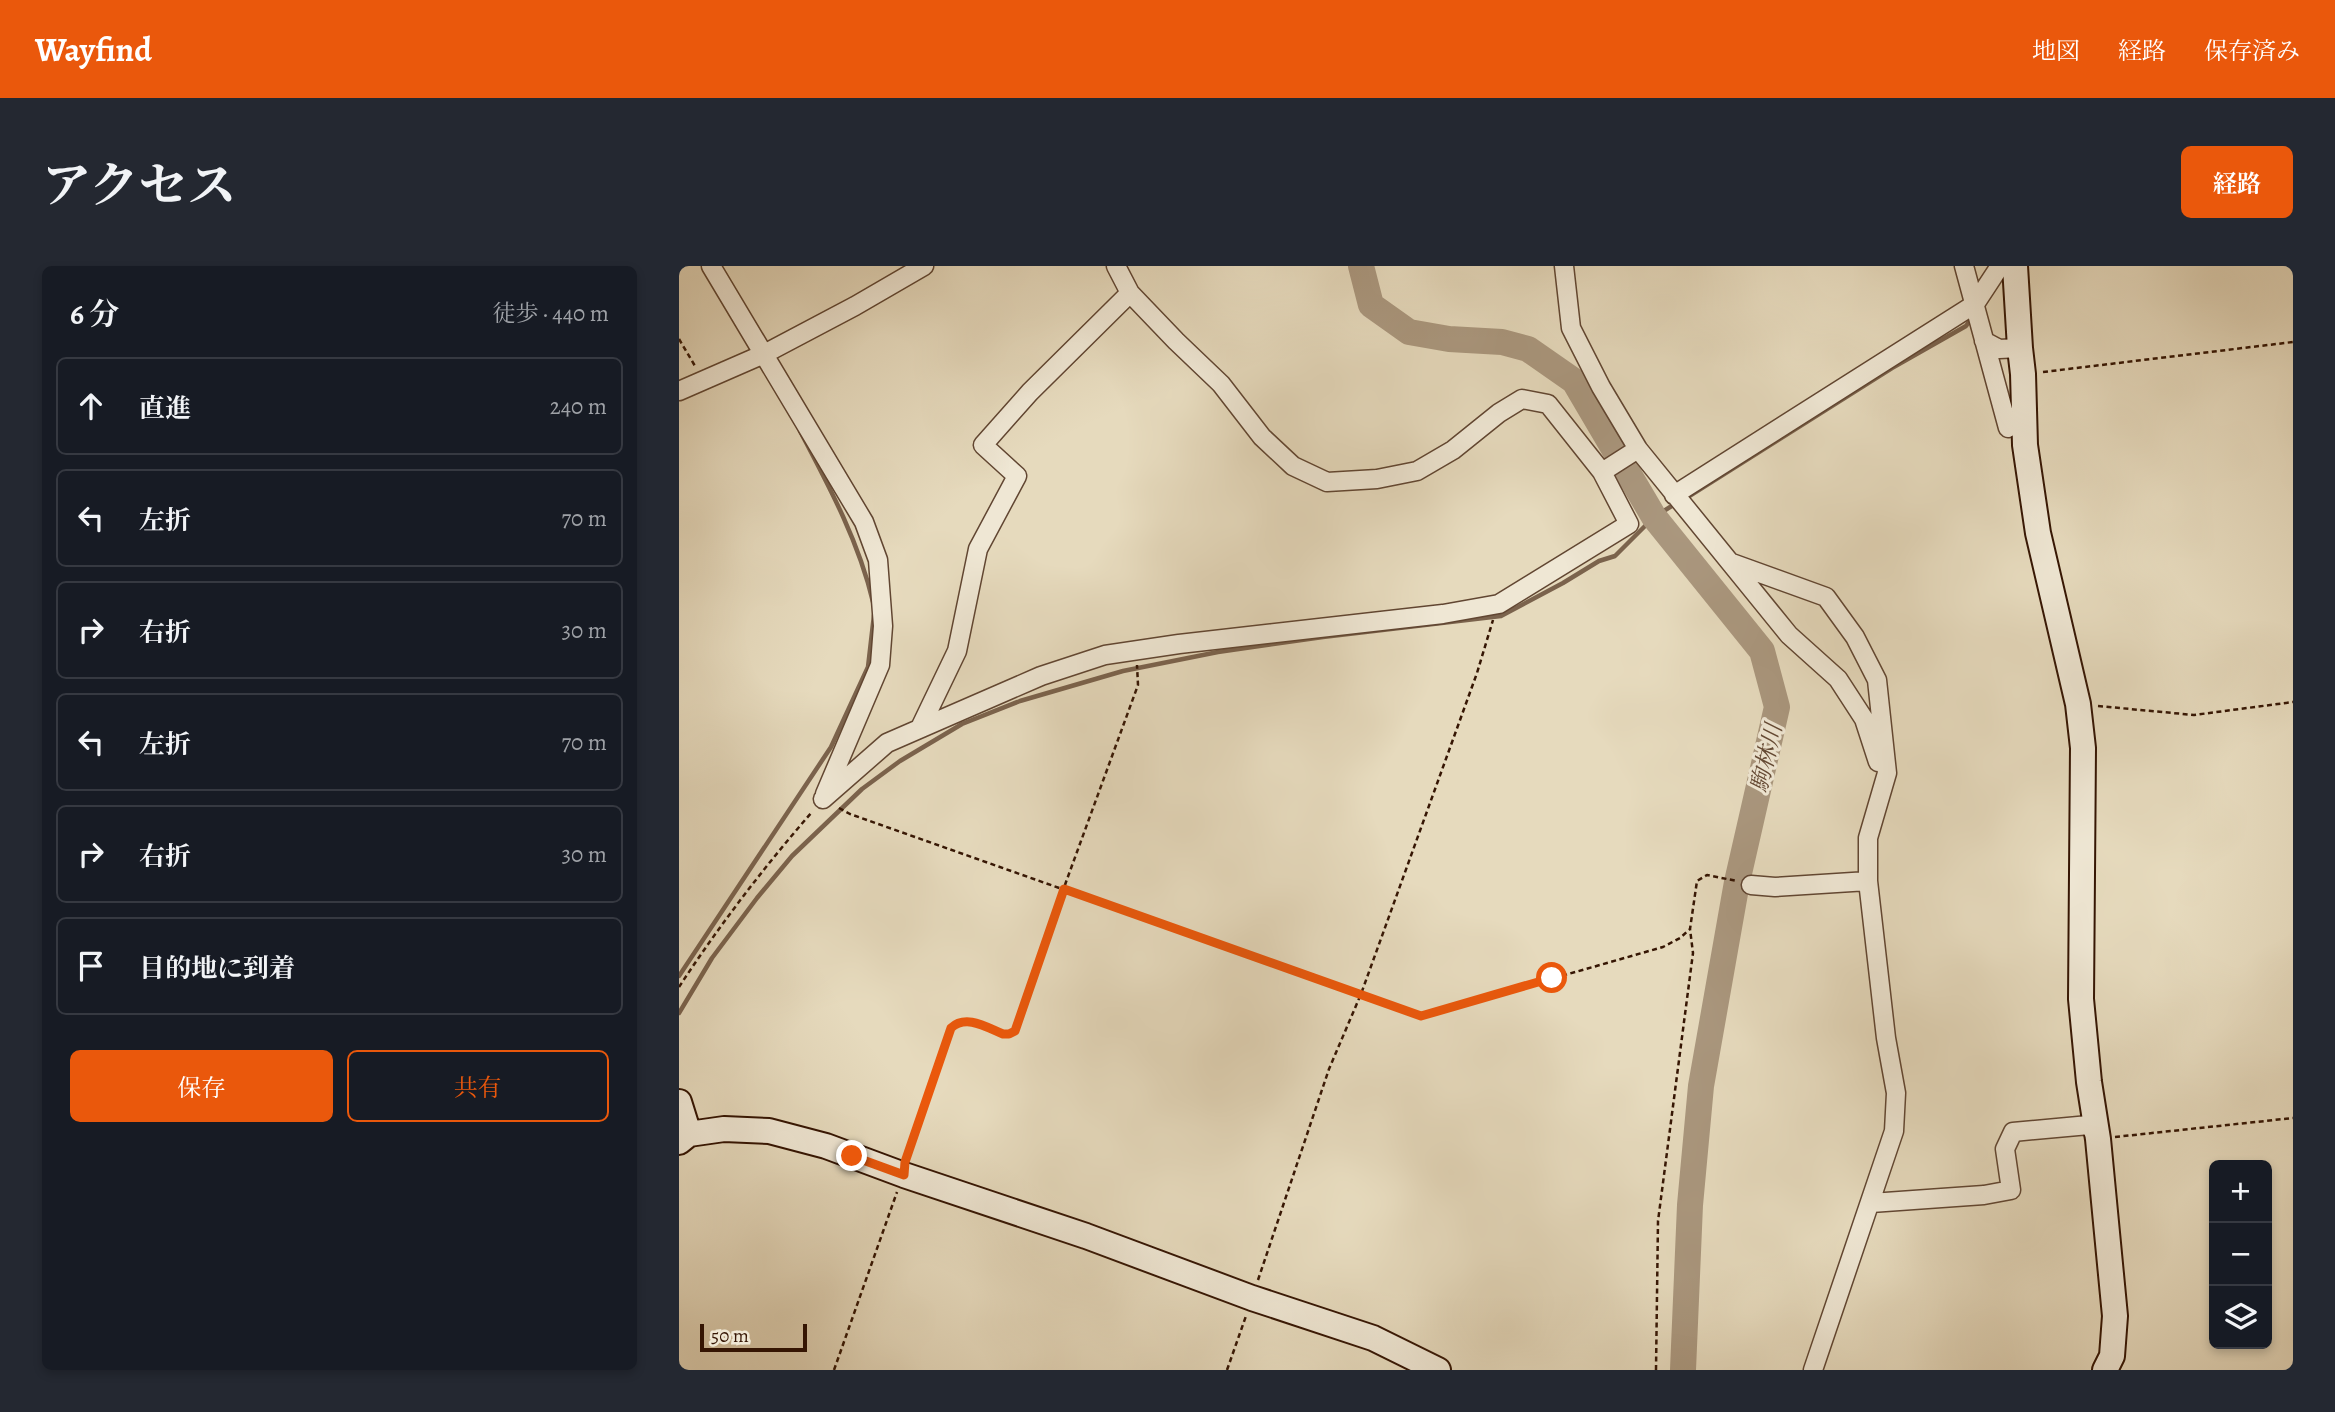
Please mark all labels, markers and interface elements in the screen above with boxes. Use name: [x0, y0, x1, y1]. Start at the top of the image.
text: Wayfind: [35, 27, 152, 72]
text: 地図: [2032, 35, 2080, 67]
text: 経路: [2118, 35, 2166, 67]
text: 保存済み: [2204, 35, 2300, 67]
button: 経路: [2181, 146, 2293, 218]
text: アクセス: [42, 152, 237, 219]
text: 6 分: [70, 294, 119, 334]
text: 徒歩 · 440 m: [493, 298, 609, 329]
icon: ahead: [72, 387, 110, 425]
text: 直進: [139, 391, 191, 426]
text: 240 m: [550, 391, 607, 422]
icon: left: [72, 499, 110, 537]
text: 左折: [139, 503, 191, 538]
text: 70 m: [561, 503, 607, 534]
icon: right: [72, 611, 110, 649]
text: 右折: [139, 615, 191, 650]
text: 30 m: [561, 615, 607, 646]
water label: 駒林川: [1744, 718, 1790, 795]
icon: left: [72, 723, 110, 761]
text: 左折: [139, 727, 191, 762]
text: 70 m: [561, 727, 607, 758]
icon: right: [72, 835, 110, 873]
text: 右折: [139, 839, 191, 874]
text: 30 m: [561, 839, 607, 870]
icon: arrive: [72, 947, 110, 985]
text: 目的地に到着: [139, 951, 295, 986]
route start: [1536, 962, 1567, 993]
button: 保存: [70, 1050, 333, 1122]
button: 共有: [347, 1050, 609, 1122]
route end: [836, 1140, 867, 1171]
map controls: [2209, 1160, 2272, 1349]
button: +: [2209, 1160, 2272, 1223]
button: −: [2209, 1223, 2272, 1286]
button: layers: [2209, 1286, 2272, 1349]
scale bar: [700, 1321, 807, 1353]
text: 50 m: [711, 1323, 749, 1349]

